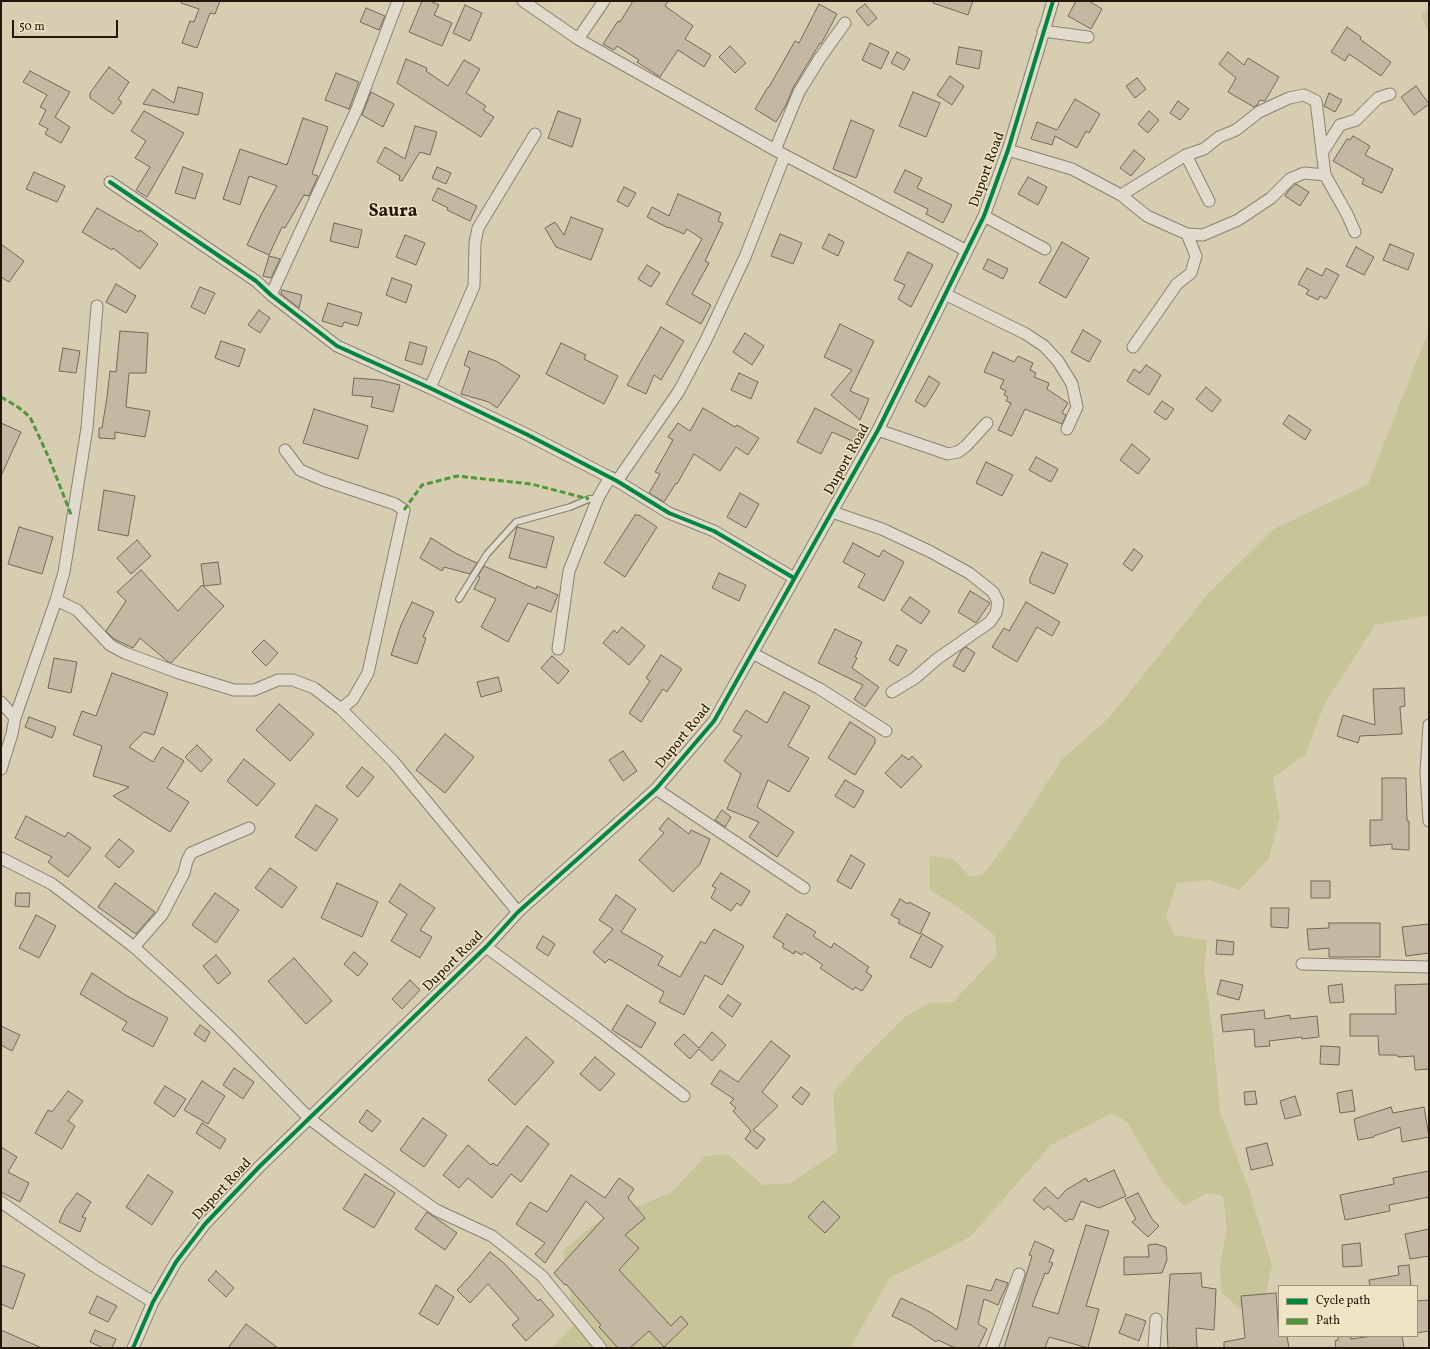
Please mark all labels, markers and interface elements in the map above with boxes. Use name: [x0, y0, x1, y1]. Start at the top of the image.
scale bar: [14, 12, 120, 38]
text: 50 m: [19, 19, 45, 35]
street label: Duport Road: [967, 130, 1009, 210]
district label: Saura: [368, 202, 418, 224]
street label: Duport Road: [822, 421, 874, 499]
street label: Duport Road: [653, 701, 715, 773]
street label: Duport Road: [420, 928, 488, 996]
street label: Duport Road: [190, 1155, 256, 1225]
legend: [1278, 1285, 1418, 1337]
text: Cycle path: [1316, 1293, 1371, 1309]
text: Path: [1316, 1313, 1340, 1329]

